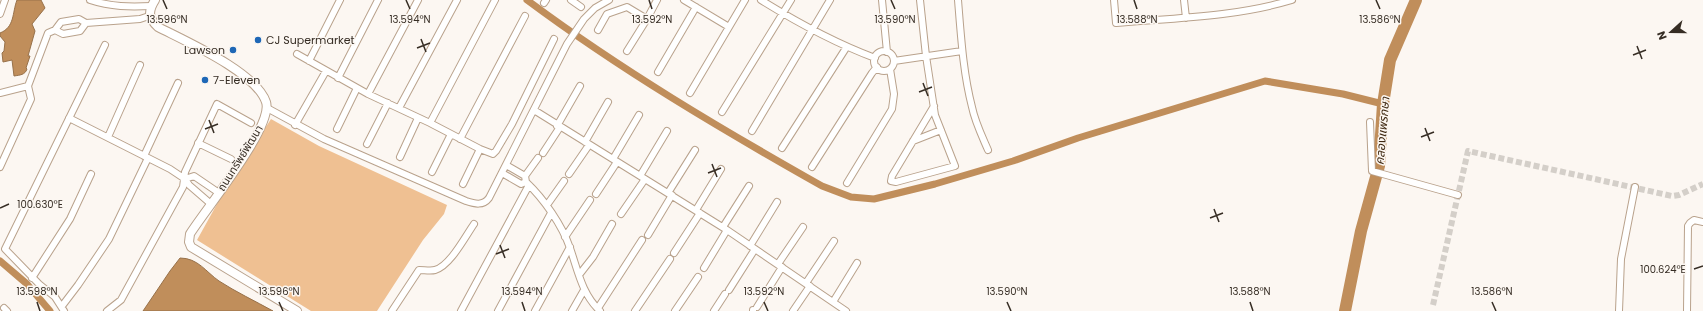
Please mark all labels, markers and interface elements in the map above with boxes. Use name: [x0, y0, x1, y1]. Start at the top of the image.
text: 13.596°N: [146, 12, 188, 27]
text: 13.594°N: [389, 12, 431, 27]
text: 13.592°N: [632, 12, 672, 27]
text: 13.590°N: [874, 12, 916, 27]
text: 13.588°N: [1116, 12, 1158, 27]
text: 13.586°N: [1359, 12, 1401, 27]
north arrow: [1651, 12, 1691, 52]
text: N: [1653, 29, 1671, 42]
place label: CJ Supermarket: [266, 32, 354, 48]
marker: CJ Supermarket: [253, 35, 263, 45]
place label: Lawson: [184, 42, 225, 58]
marker: Lawson: [228, 45, 238, 55]
place label: 7-Eleven: [213, 72, 260, 88]
marker: 7-Eleven: [200, 75, 210, 85]
water label: คลองแพรกษา: [1371, 95, 1394, 166]
street label: ถนนทรัพย์พัฒนา: [213, 122, 267, 194]
text: 100.630°E: [17, 197, 63, 212]
text: 100.624°E: [1640, 262, 1686, 277]
text: 13.598°N: [16, 284, 58, 299]
text: 13.596°N: [258, 284, 300, 299]
text: 13.594°N: [501, 284, 543, 299]
text: 13.592°N: [744, 284, 784, 299]
text: 13.590°N: [986, 284, 1028, 299]
text: 13.588°N: [1229, 284, 1271, 299]
text: 13.586°N: [1471, 284, 1513, 299]

